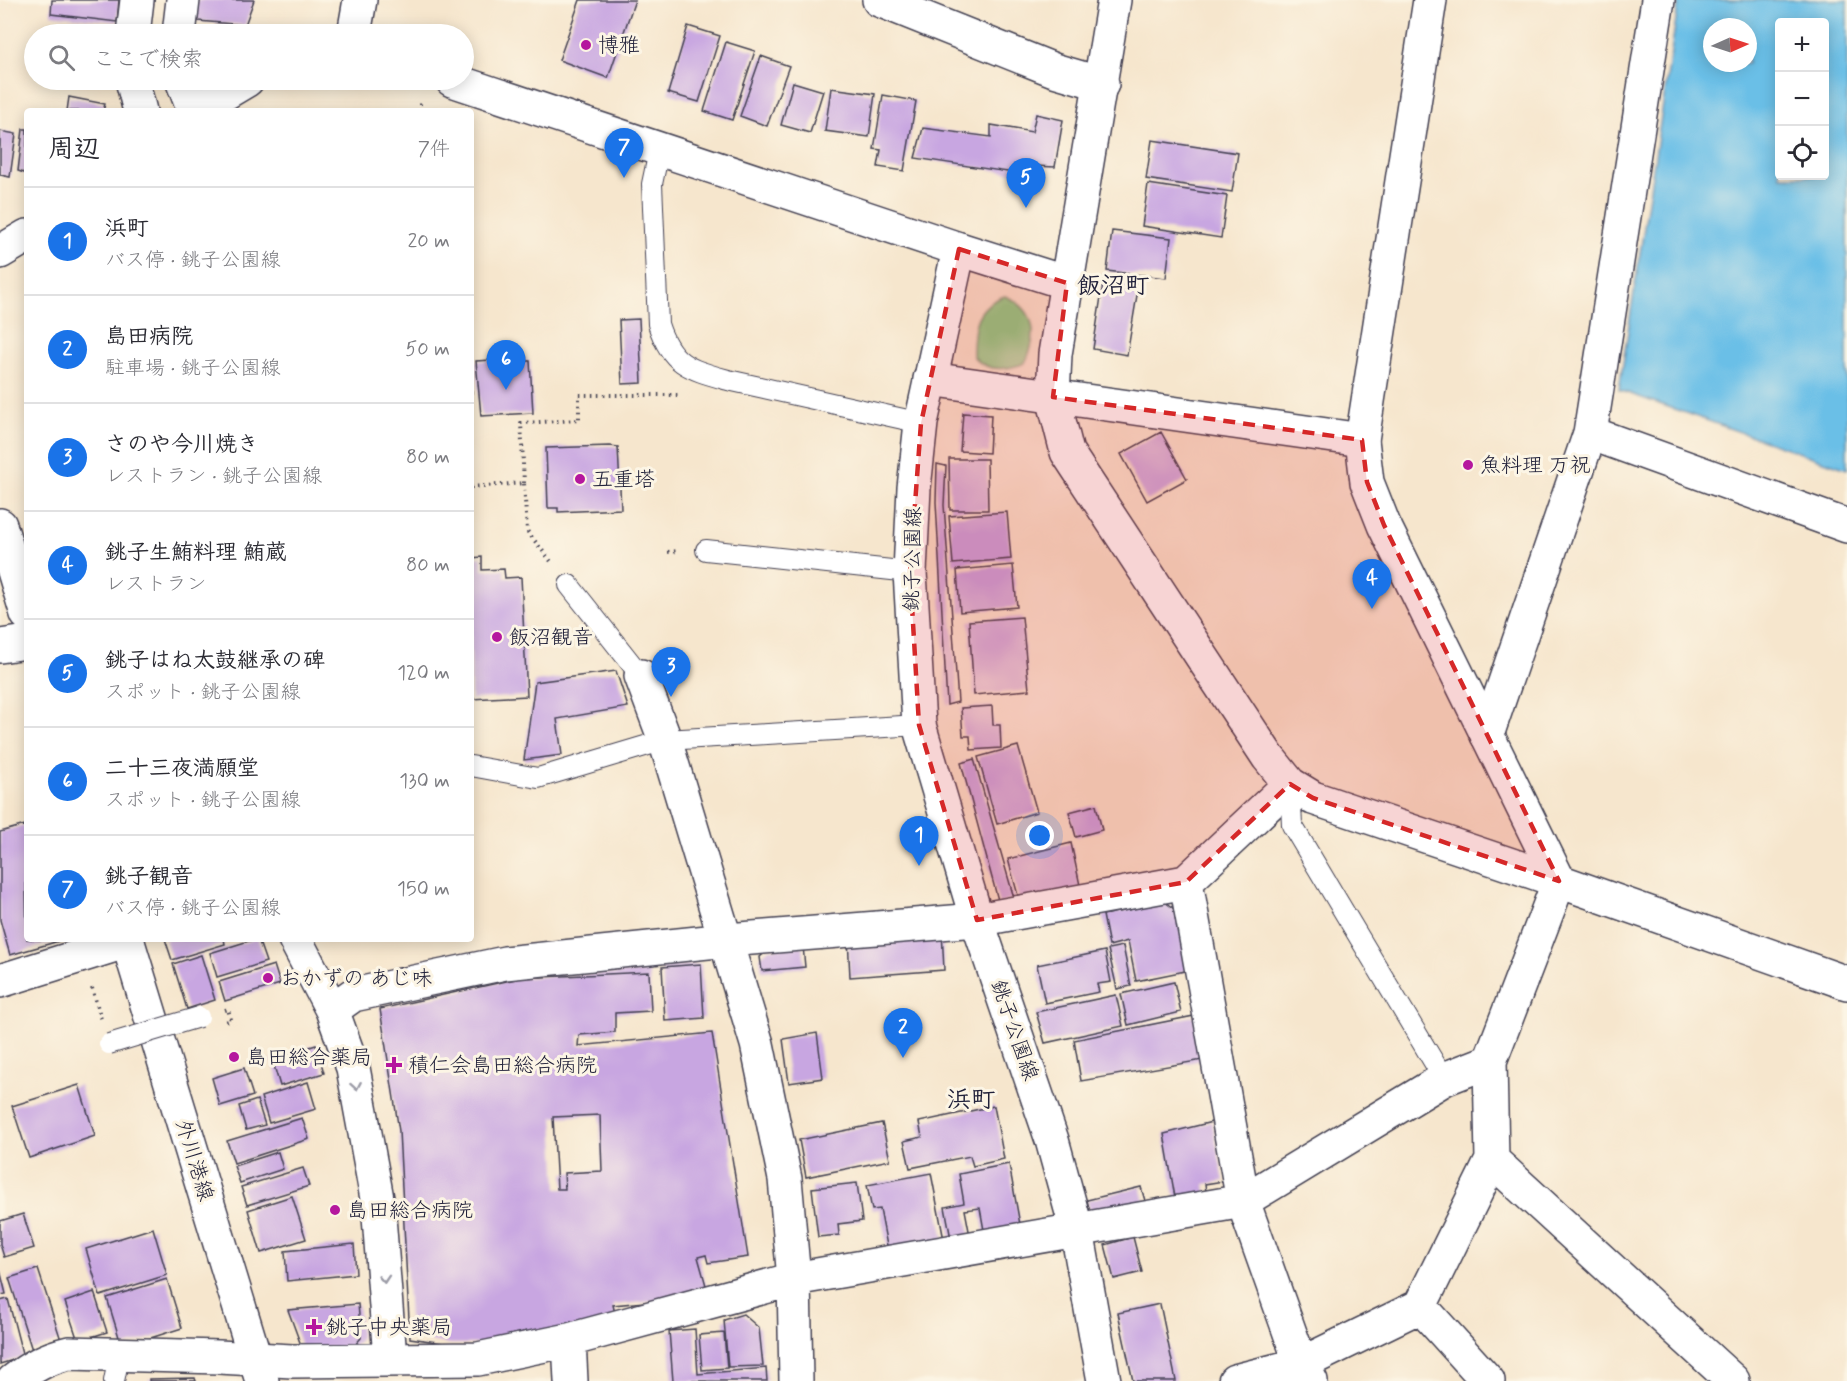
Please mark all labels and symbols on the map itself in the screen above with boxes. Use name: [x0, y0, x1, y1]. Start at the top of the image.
north arrow: [1703, 18, 1757, 72]
place label: 博雅: [598, 32, 640, 60]
marker: 博雅: [579, 38, 593, 52]
pin: 7: [604, 128, 644, 178]
pin: 5: [1006, 158, 1046, 208]
district label: 飯沼町: [1077, 271, 1149, 302]
pin: 6: [486, 340, 526, 390]
place label: 魚料理 万祝: [1480, 452, 1591, 480]
marker: 魚料理 万祝: [1461, 458, 1475, 472]
place label: 五重塔: [592, 466, 655, 494]
marker: 五重塔: [573, 472, 587, 486]
street label: 銚子公園線: [898, 506, 928, 612]
pin: 4: [1352, 560, 1392, 609]
place label: 飯沼観音: [509, 624, 593, 652]
marker: 飯沼観音: [490, 630, 504, 644]
pin: 3: [652, 648, 690, 697]
pin: 1: [900, 816, 938, 866]
your location: [1025, 821, 1054, 850]
place label: おかずの あじ味: [280, 965, 433, 993]
marker: おかずの あじ味: [261, 971, 275, 985]
street label: 銚子公園線: [984, 976, 1044, 1085]
pin: 2: [884, 1008, 922, 1058]
place label: 島田総合薬局: [246, 1044, 372, 1072]
marker: 島田総合薬局: [227, 1050, 241, 1064]
place label: 積仁会島田総合病院: [408, 1052, 597, 1080]
marker: 積仁会島田総合病院: [385, 1056, 403, 1074]
one-way arrow: [350, 1081, 362, 1091]
district label: 浜町: [947, 1085, 995, 1116]
street label: 外川港線: [168, 1116, 220, 1205]
place label: 島田総合病院: [347, 1197, 473, 1225]
marker: 島田総合病院: [328, 1203, 342, 1217]
one-way arrow: [377, 1274, 390, 1283]
place label: 銚子中央薬局: [326, 1314, 452, 1342]
marker: 銚子中央薬局: [307, 1320, 321, 1334]

